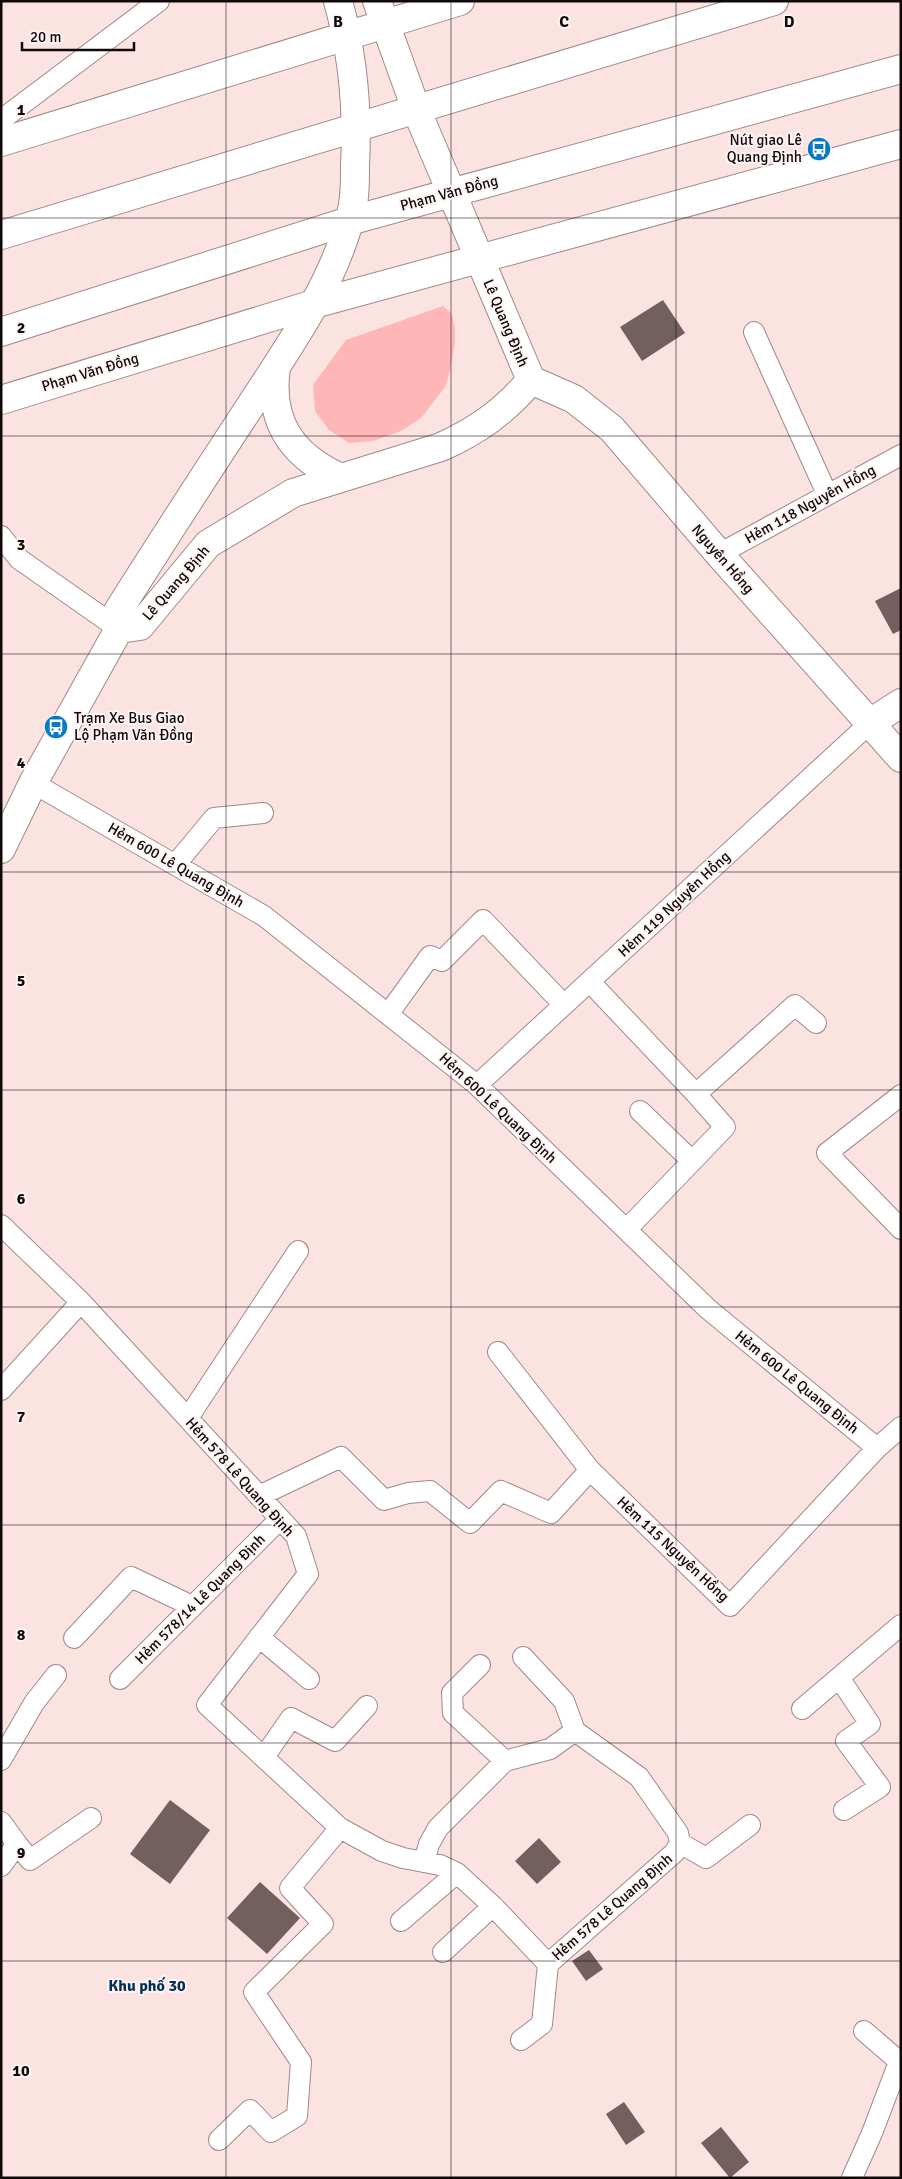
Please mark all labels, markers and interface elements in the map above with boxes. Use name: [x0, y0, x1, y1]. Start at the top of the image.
text: B: [333, 12, 343, 32]
text: C: [559, 12, 569, 32]
text: D: [784, 12, 795, 32]
scale bar: [22, 20, 135, 52]
text: 20 m: [30, 28, 61, 46]
text: 1: [17, 100, 26, 120]
place label: Nút giao Lê Quang Định: [727, 131, 802, 166]
bus stop icon: Nút giao Lê Quang Định: [806, 136, 832, 162]
street label: Phạm Văn Đồng: [398, 171, 500, 215]
street label: Lê Quang Định: [479, 276, 533, 370]
text: 2: [17, 318, 25, 338]
street label: Phạm Văn Đồng: [39, 349, 141, 395]
street label: Hẻm 118 Nguyên Hồng: [742, 461, 879, 547]
street label: Nguyên Hồng: [688, 521, 758, 597]
text: 3: [17, 535, 25, 555]
street label: Lê Quang Định: [139, 542, 213, 624]
place label: Trạm Xe Bus Giao Lộ Phạm Văn Đồng: [74, 709, 193, 744]
bus stop icon: Trạm Xe Bus Giao Lộ Phạm Văn Đồng: [43, 714, 69, 740]
text: 4: [17, 753, 26, 773]
street label: Hẻm 600 Lê Quang Định: [105, 819, 247, 911]
street label: Hẻm 119 Nguyên Hồng: [614, 847, 734, 961]
text: 5: [17, 971, 25, 991]
street label: Hẻm 600 Lê Quang Định: [436, 1049, 560, 1167]
text: 6: [17, 1189, 26, 1209]
street label: Hẻm 600 Lê Quang Định: [731, 1327, 863, 1437]
text: 7: [17, 1407, 26, 1427]
street label: Hẻm 578 Lê Quang Định: [182, 1414, 298, 1540]
street label: Hẻm 115 Nguyên Hồng: [613, 1492, 733, 1606]
street label: Hẻm 578/14 Lê Quang Định: [131, 1530, 269, 1668]
text: 8: [17, 1625, 26, 1645]
text: 9: [17, 1843, 26, 1863]
street label: Hẻm 578 Lê Quang Định: [548, 1850, 676, 1964]
district label: Khu phố 30: [108, 1976, 186, 1996]
text: 10: [12, 2061, 30, 2081]

